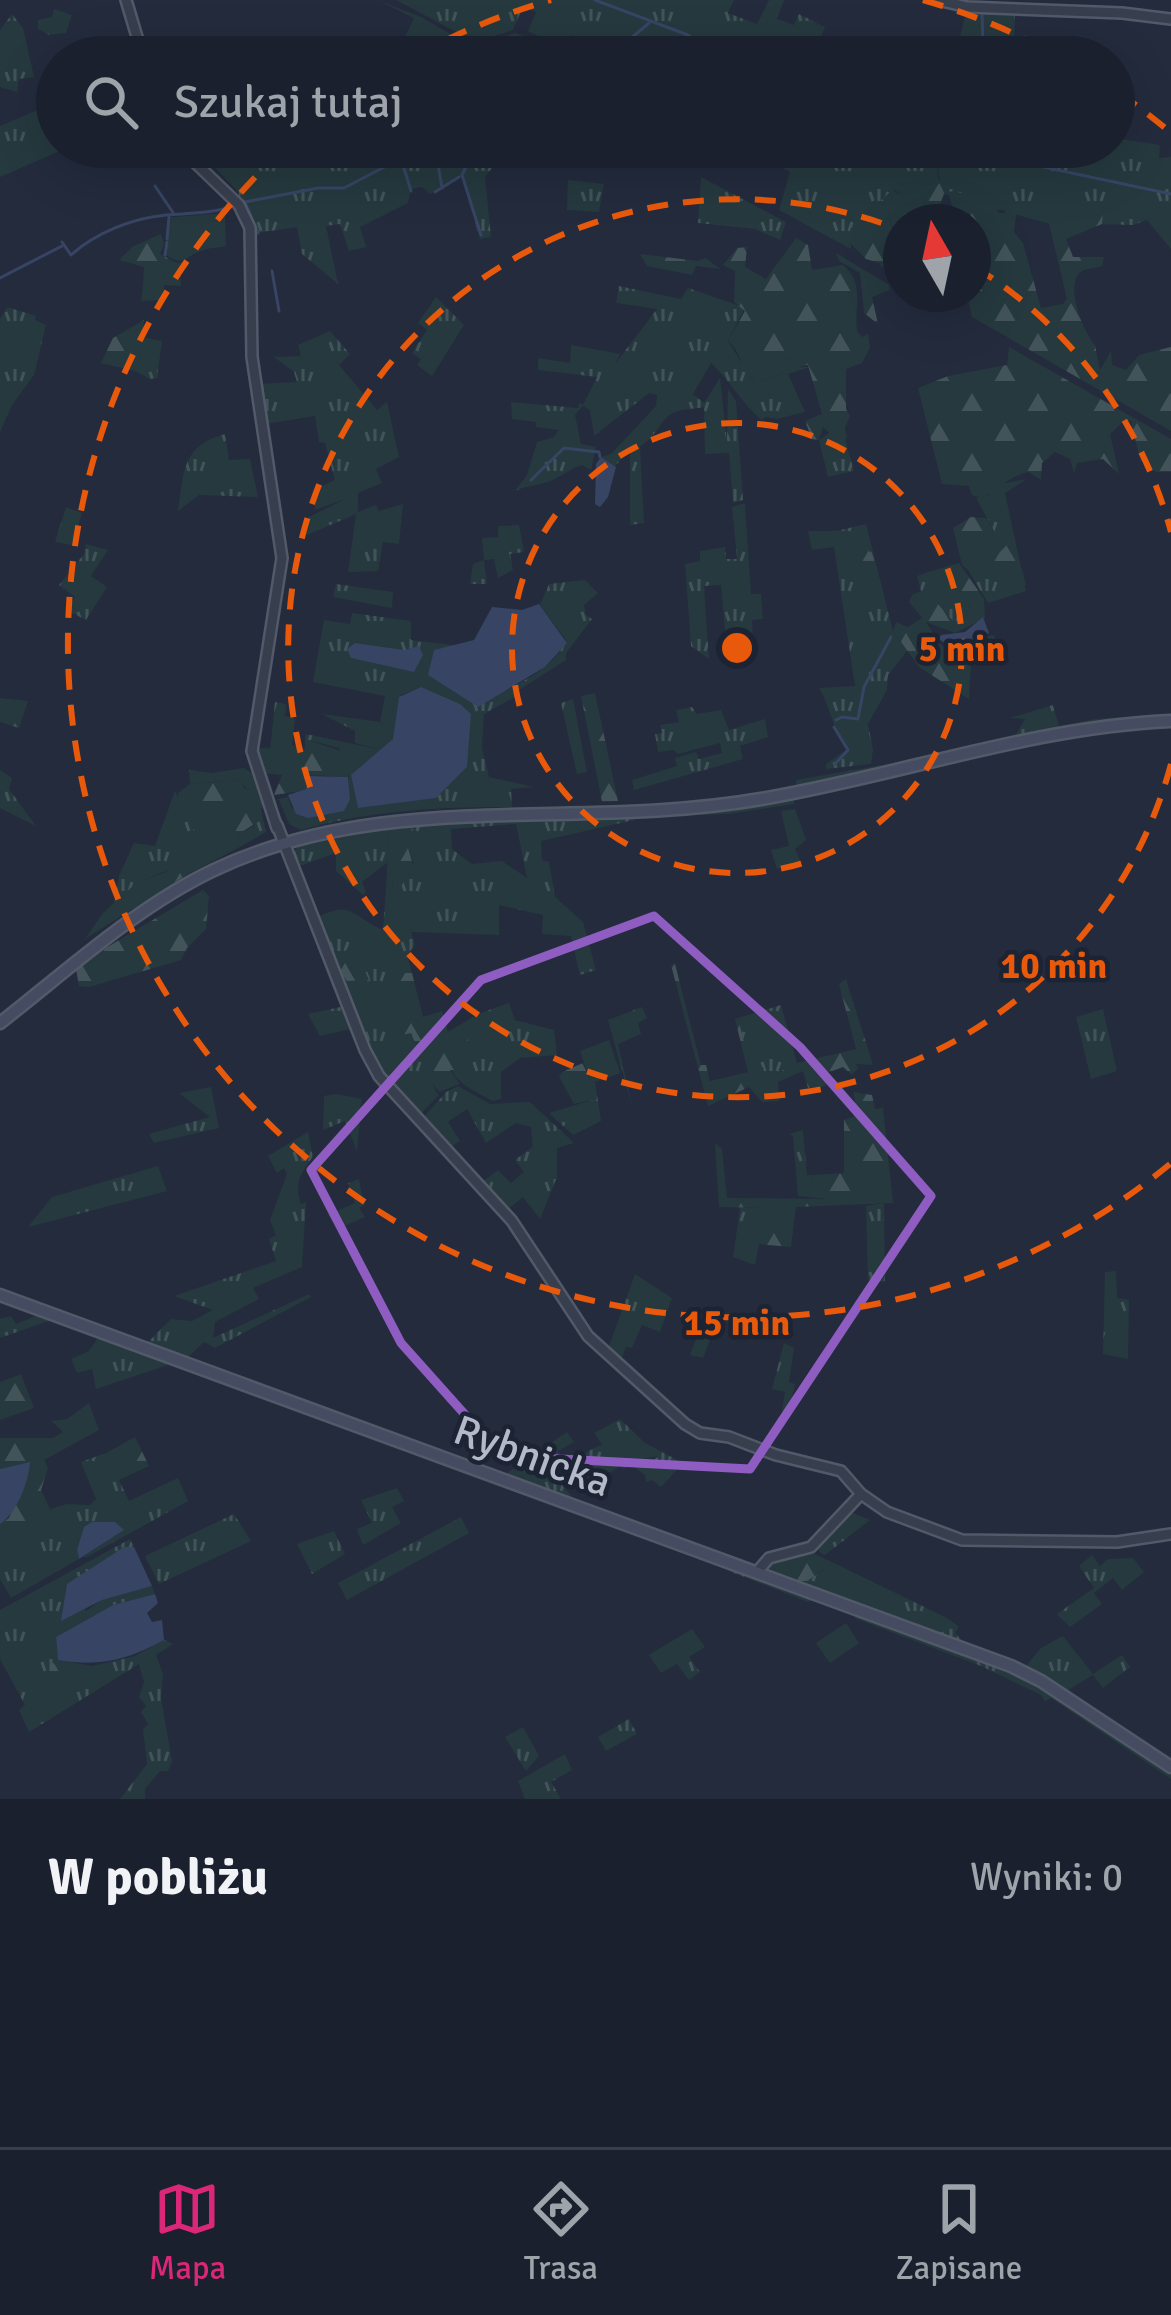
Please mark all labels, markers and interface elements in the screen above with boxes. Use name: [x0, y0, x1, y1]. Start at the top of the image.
search box: [36, 36, 1135, 168]
icon: search: [78, 69, 144, 135]
text: Szukaj tutaj: [174, 75, 403, 130]
north arrow: [883, 204, 991, 312]
centre of rings: [716, 627, 758, 669]
text: 5 min: [919, 627, 1005, 672]
text: 10 min: [1001, 944, 1107, 989]
text: 15 min: [684, 1301, 790, 1346]
street label: Rybnicka: [447, 1404, 618, 1508]
text: W pobliżu: [48, 1846, 268, 1909]
text: Wyniki: 0: [970, 1853, 1123, 1901]
tab: Mapa: [149, 2176, 226, 2289]
tab: Trasa: [524, 2176, 598, 2289]
tab: Zapisane: [895, 2176, 1022, 2289]

